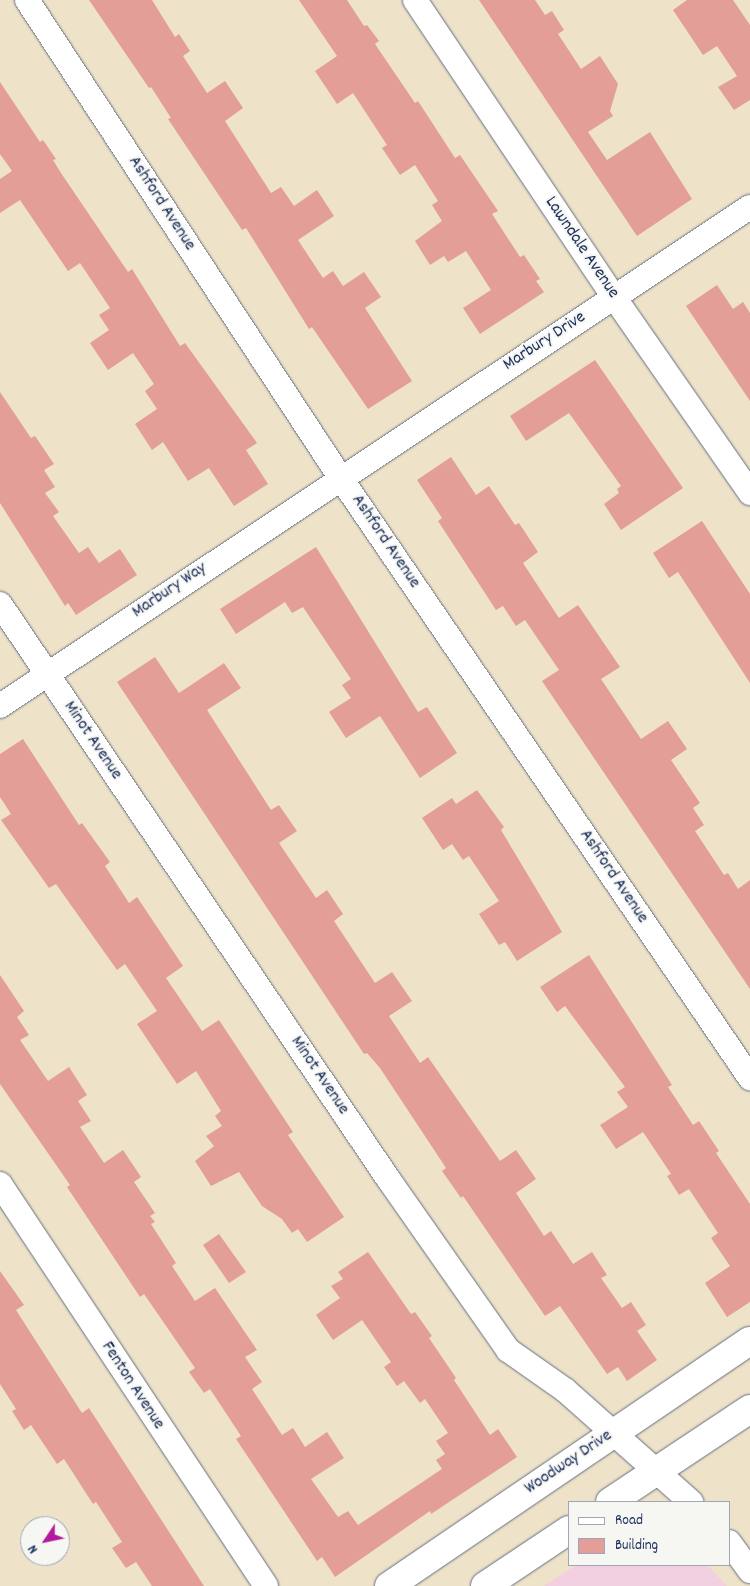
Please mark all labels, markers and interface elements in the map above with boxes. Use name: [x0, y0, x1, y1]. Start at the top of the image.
street label: Ashford Avenue: [122, 153, 200, 255]
street label: Lawndale Avenue: [539, 193, 623, 303]
street label: Marbury Drive: [500, 307, 590, 377]
street label: Ashford Avenue: [346, 491, 424, 593]
street label: Marbury Way: [129, 558, 211, 624]
street label: Minot Avenue: [58, 698, 126, 784]
street label: Ashford Avenue: [574, 826, 652, 928]
street label: Minot Avenue: [285, 1033, 353, 1119]
street label: Fenton Avenue: [96, 1338, 168, 1434]
street label: Woodway Drive: [521, 1426, 617, 1500]
legend: [568, 1501, 730, 1566]
text: Road: [615, 1510, 643, 1532]
north arrow: [20, 1516, 70, 1566]
text: Building: [615, 1535, 658, 1557]
text: N: [23, 1540, 44, 1557]

